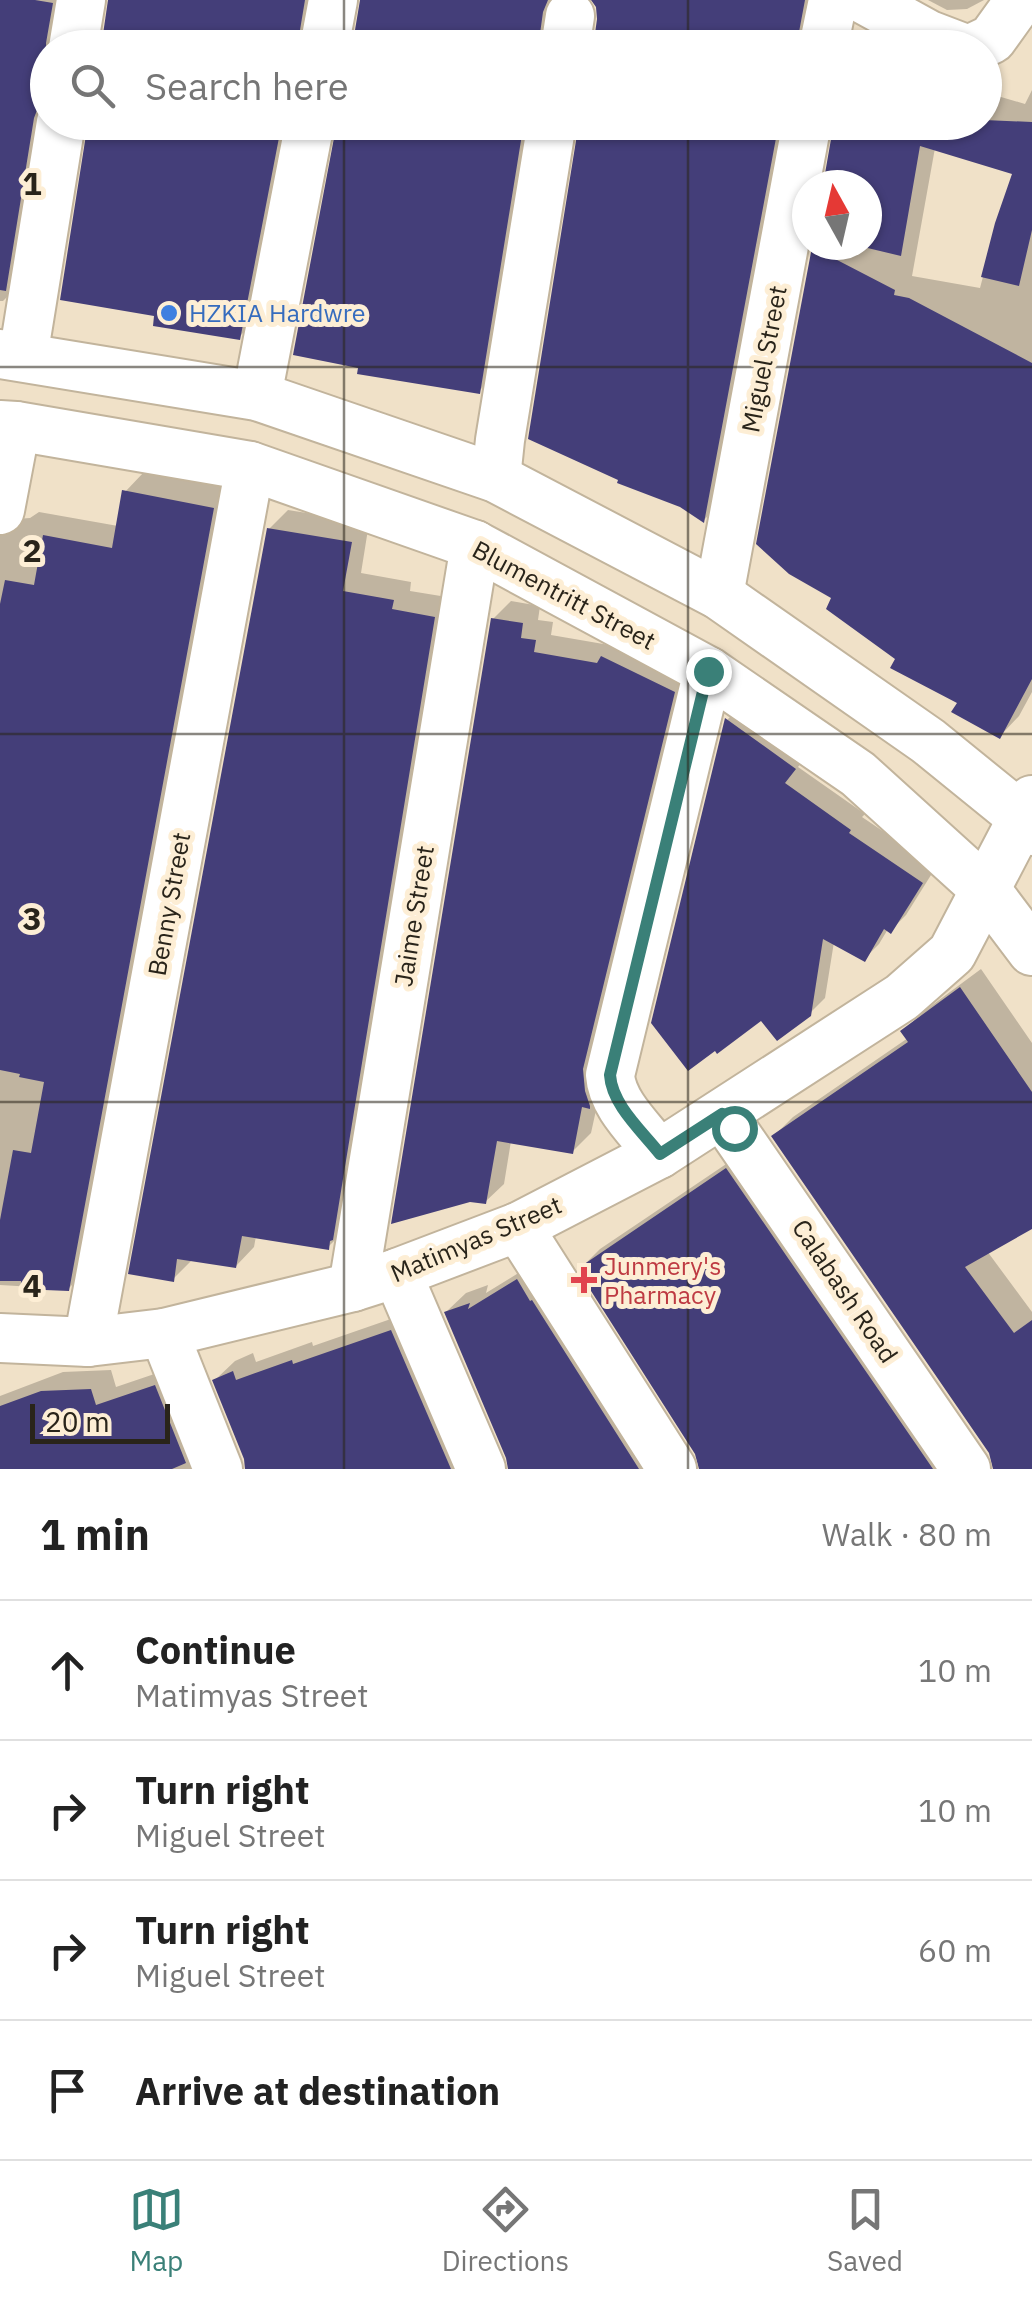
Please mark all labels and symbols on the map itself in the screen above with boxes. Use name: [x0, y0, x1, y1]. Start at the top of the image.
text: 1: [22, 162, 42, 204]
north arrow: [792, 170, 882, 260]
street label: Miguel Street: [733, 283, 794, 435]
place label: HZKIA Hardwre: [189, 296, 365, 329]
marker: HZKIA Hardwre: [158, 302, 180, 324]
text: 2: [22, 529, 42, 571]
street label: Blumentritt Street: [467, 532, 662, 657]
route end: [686, 649, 732, 695]
street label: Benny Street: [140, 830, 197, 978]
street label: Jaime Street: [386, 843, 441, 989]
text: 3: [22, 897, 42, 939]
route start: [712, 1106, 758, 1152]
street label: Matimyas Street: [385, 1188, 566, 1289]
street label: Calabash Road: [785, 1212, 906, 1369]
place label: Junmery's Pharmacy: [604, 1249, 721, 1311]
text: 4: [22, 1264, 42, 1306]
marker: Junmery's Pharmacy: [573, 1269, 595, 1291]
scale bar: [30, 1399, 170, 1444]

